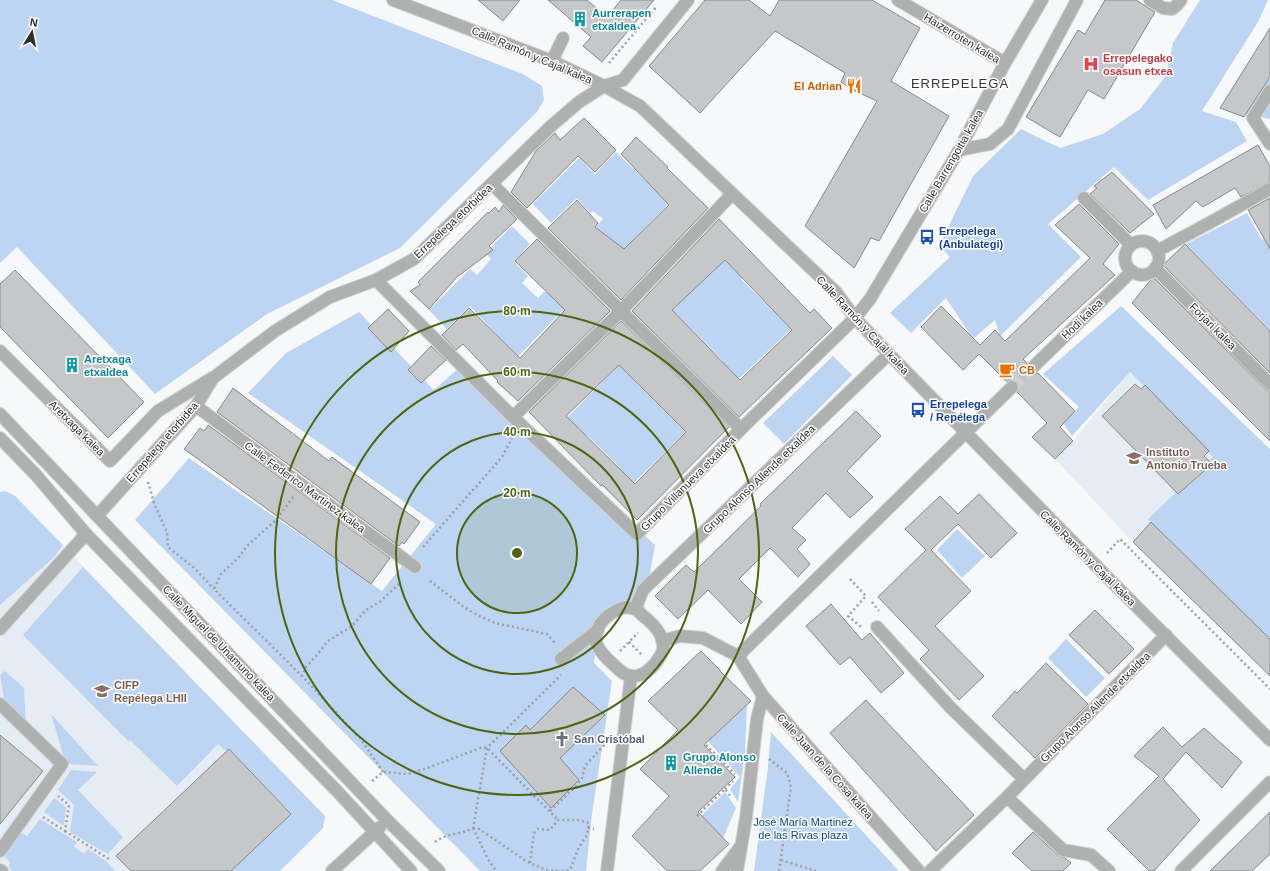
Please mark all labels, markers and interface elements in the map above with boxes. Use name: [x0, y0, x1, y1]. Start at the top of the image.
place label: Aurrerapen etxaldea: [592, 7, 652, 32]
building icon: Aurrerapen etxaldea: [571, 10, 589, 28]
street label: Haizerroten kalea: [922, 11, 1003, 66]
north arrow: [12, 12, 52, 52]
text: N: [29, 16, 39, 29]
street label: Calle Ramón y Cajal kalea: [470, 24, 595, 86]
place label: Errepelegako osasun etxea: [1103, 52, 1174, 77]
hospital icon: Errepelegako osasun etxea: [1082, 55, 1100, 73]
district label: ERREPELEGA: [911, 76, 1009, 91]
restaurant icon: El Adrian: [845, 77, 863, 95]
place label: El Adrian: [794, 80, 842, 92]
street label: Calle Barrengoitia kalea: [917, 107, 986, 215]
street label: Errepelega etorbidea: [411, 181, 495, 260]
place label: Errepelega (Anbulategi): [939, 225, 1003, 250]
bus stop icon: Errepelega (Anbulategi): [918, 228, 936, 246]
street label: Calle Ramón y Cajal kalea: [814, 274, 912, 377]
street label: Hodi kalea: [1059, 296, 1105, 341]
street label: Forjari kalea: [1187, 300, 1239, 352]
text: 80 m: [503, 304, 531, 318]
place label: Aretxaga etxaldea: [84, 353, 132, 378]
building icon: Aretxaga etxaldea: [63, 356, 81, 374]
cafe icon: CB: [998, 361, 1016, 379]
place label: CB: [1019, 364, 1035, 376]
text: 60 m: [503, 365, 531, 379]
street label: Aretxaga kalea: [47, 398, 108, 459]
place label: Errepelega / Repélega: [930, 398, 988, 423]
street label: Errepelega etorbidea: [124, 399, 201, 485]
bus stop icon: Errepelega / Repélega: [909, 401, 927, 419]
street label: Grupo Alonso Allende etxaldea: [701, 422, 818, 536]
text: 40 m: [503, 425, 531, 439]
street label: Grupo Villanueva etxaldea: [638, 433, 738, 533]
street label: Calle Federico Martínez kalea: [242, 439, 368, 535]
place label: Instituto Antonio Trueba: [1146, 446, 1228, 471]
school or university icon: Instituto Antonio Trueba: [1125, 449, 1143, 467]
text: 20 m: [503, 486, 531, 500]
street label: Calle Ramón y Cajal kalea: [1038, 508, 1139, 609]
centre of rings: [510, 546, 524, 560]
street label: Calle Miguel de Unamuno kalea: [161, 583, 278, 704]
street label: Grupo Alonso Allende etxaldea: [1038, 649, 1153, 764]
place label: CIFP Repélega LHII: [114, 679, 187, 704]
school or university icon: CIFP Repélega LHII: [93, 682, 111, 700]
street label: Calle Juan de la Cosa kalea: [775, 711, 876, 822]
church icon: San Cristóbal: [553, 730, 571, 748]
place label: San Cristóbal: [574, 733, 645, 745]
place label: Grupo Alonso Allende: [683, 751, 756, 776]
building icon: Grupo Alonso Allende: [662, 754, 680, 772]
park label: José María Martinez de las Rivas plaza: [753, 816, 853, 841]

